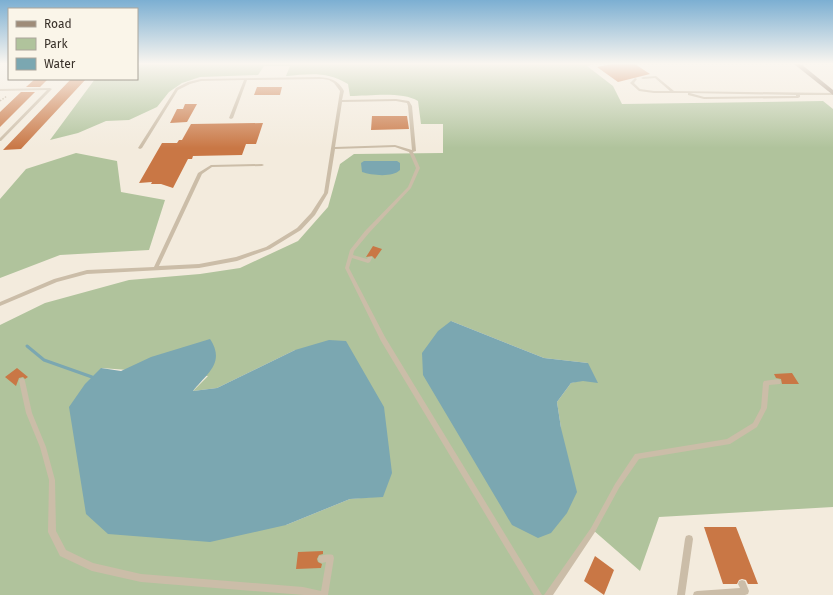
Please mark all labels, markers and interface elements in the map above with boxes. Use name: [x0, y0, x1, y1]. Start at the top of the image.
legend: [8, 8, 138, 80]
text: Road: [44, 17, 72, 31]
text: Park: [44, 37, 68, 51]
text: Water: [44, 57, 76, 71]

